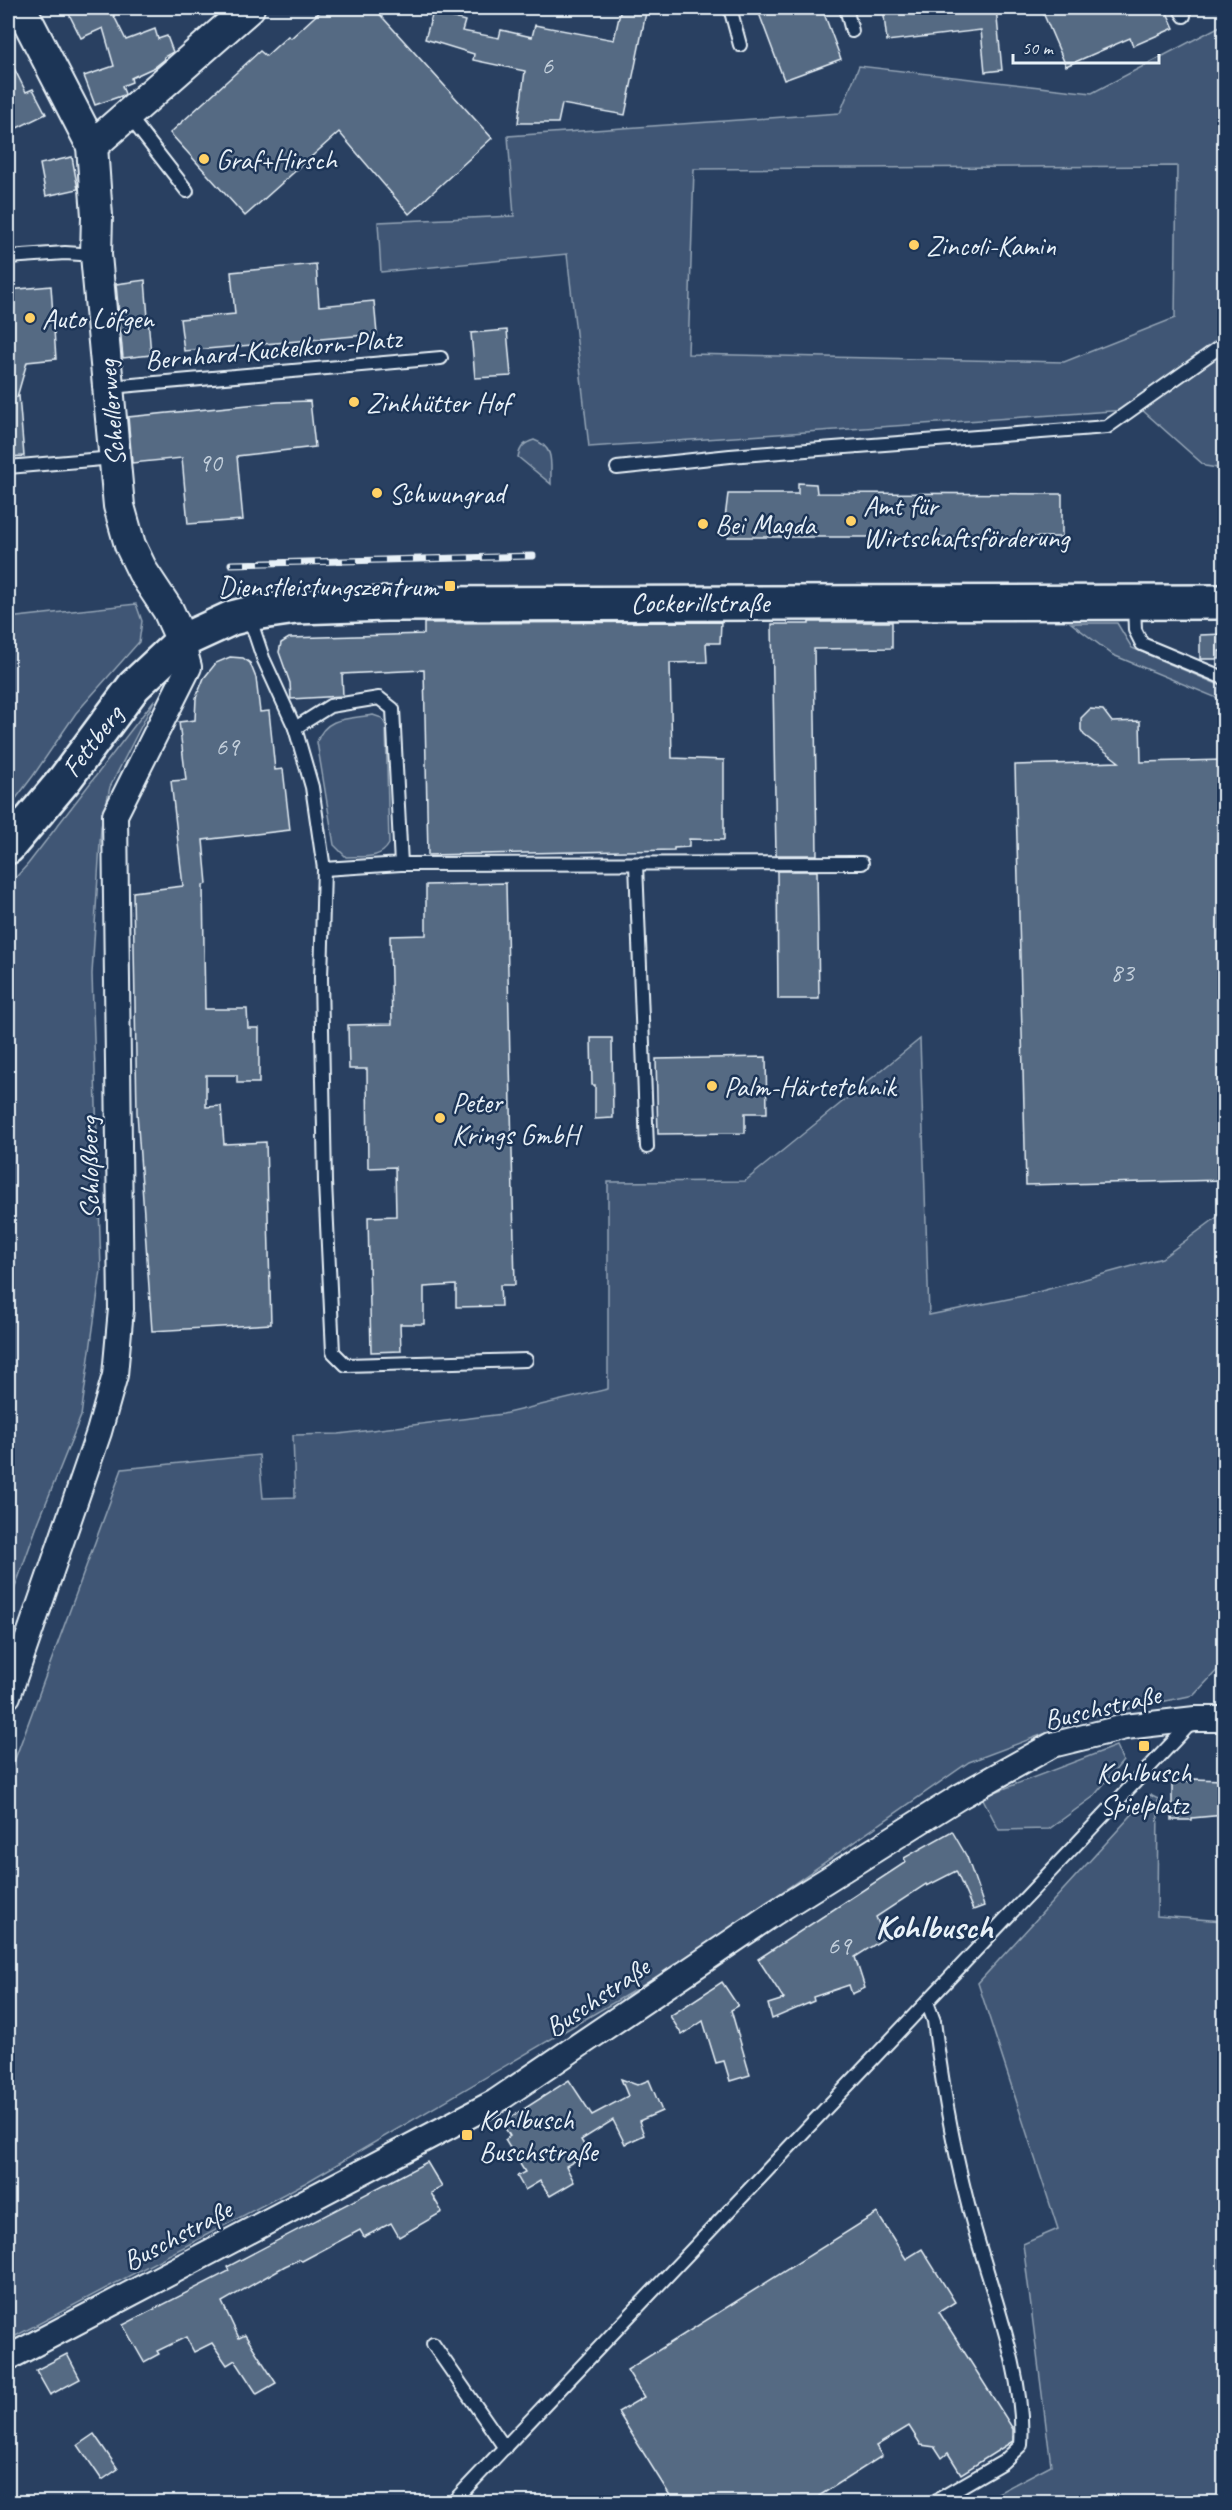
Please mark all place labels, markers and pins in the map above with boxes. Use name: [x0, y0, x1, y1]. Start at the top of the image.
place label: Graf+Hirsch: [216, 142, 339, 177]
marker: Graf+Hirsch: [197, 152, 211, 166]
place label: Zincoli-Kamin: [926, 228, 1056, 263]
marker: Zincoli-Kamin: [907, 238, 921, 252]
place label: Auto Löfgen: [42, 301, 155, 336]
marker: Auto Löfgen: [23, 311, 37, 325]
place label: Zinkhütter Hof: [366, 385, 516, 420]
marker: Zinkhütter Hof: [347, 395, 361, 409]
place label: Schwungrad: [389, 476, 508, 511]
marker: Schwungrad: [370, 486, 384, 500]
place label: Amt für Wirtschaftsförderung: [863, 488, 1071, 555]
place label: Bei Magda: [715, 507, 817, 542]
marker: Amt für Wirtschaftsförderung: [844, 514, 858, 528]
marker: Bei Magda: [696, 517, 710, 531]
place label: Dienstleistungszentrum: [218, 569, 440, 604]
marker: Dienstleistungszentrum: [443, 579, 457, 593]
place label: Palm-Härtetchnik: [724, 1069, 898, 1104]
marker: Palm-Härtetchnik: [705, 1079, 719, 1093]
place label: Peter Krings GmbH: [452, 1085, 583, 1152]
marker: Peter Krings GmbH: [433, 1111, 447, 1125]
marker: Kohlbusch Spielplatz: [1137, 1739, 1151, 1753]
place label: Kohlbusch Spielplatz: [1097, 1755, 1192, 1822]
place label: Kohlbusch Buschstraße: [479, 2102, 599, 2169]
marker: Kohlbusch Buschstraße: [460, 2128, 474, 2142]

